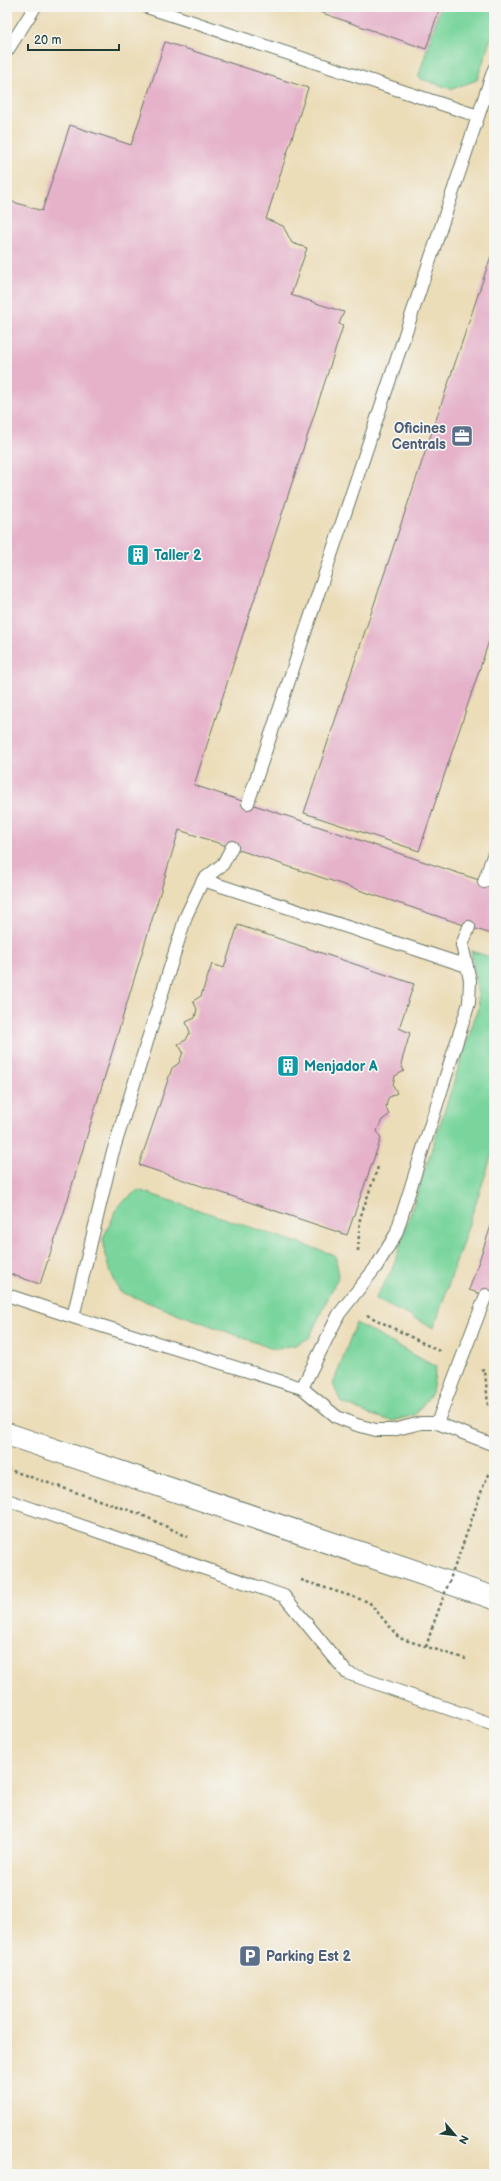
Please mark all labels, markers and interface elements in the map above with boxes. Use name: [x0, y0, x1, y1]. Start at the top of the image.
scale bar: [28, 26, 119, 52]
text: 20 m: [34, 33, 61, 48]
place label: Oficines Centrals: [392, 420, 446, 453]
office icon: Oficines Centrals: [449, 423, 475, 449]
building icon: Taller 2: [125, 542, 151, 568]
place label: Taller 2: [154, 547, 202, 564]
building icon: Menjador A: [275, 1053, 301, 1079]
place label: Menjador A: [304, 1058, 378, 1075]
parking icon: Parking Est 2: [237, 1943, 263, 1969]
place label: Parking Est 2: [266, 1948, 351, 1965]
north arrow: [435, 2115, 475, 2155]
text: N: [456, 2133, 471, 2146]

